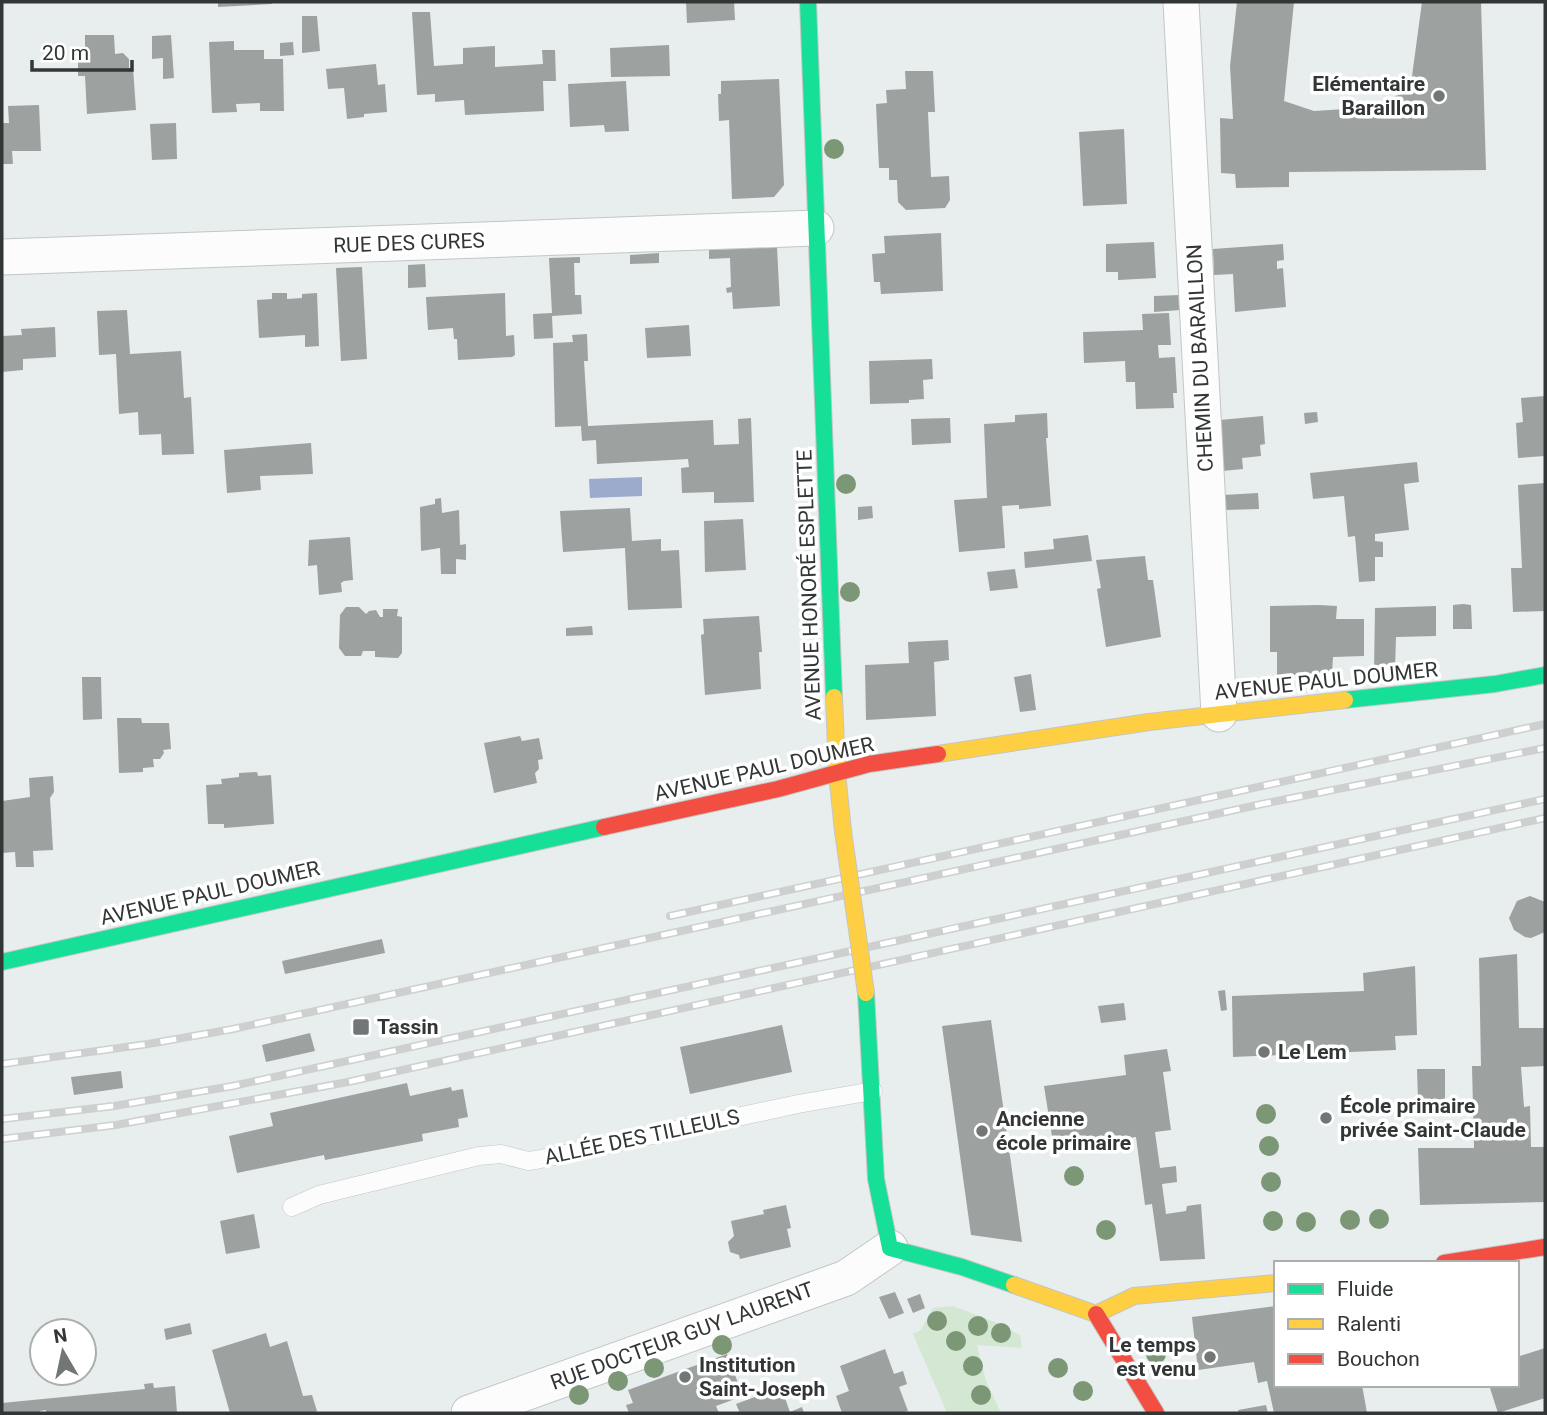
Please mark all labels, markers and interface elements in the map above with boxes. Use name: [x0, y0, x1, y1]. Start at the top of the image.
scale bar: [32, 28, 131, 72]
text: 20 m: [42, 41, 89, 65]
place label: Elémentaire Baraillon: [1312, 72, 1425, 120]
marker: Elémentaire Baraillon: [1431, 88, 1447, 104]
street label: RUE DES CURES: [333, 228, 485, 258]
street label: CHEMIN DU BARAILLON: [1182, 244, 1218, 472]
street label: AVENUE HONORÉ ESPLETTE: [792, 449, 826, 721]
street label: AVENUE PAUL DOUMER: [1213, 657, 1439, 705]
street label: AVENUE PAUL DOUMER: [652, 732, 876, 806]
street label: AVENUE PAUL DOUMER: [98, 856, 322, 930]
place label: Tassin: [377, 1015, 439, 1039]
marker: Tassin: [351, 1017, 371, 1037]
place label: Le Lem: [1278, 1040, 1347, 1064]
marker: Le Lem: [1256, 1044, 1272, 1060]
place label: École primaire privée Saint-Claude: [1340, 1094, 1526, 1142]
street label: ALLÉE DES TILLEULS: [542, 1105, 742, 1169]
place label: Ancienne école primaire: [996, 1107, 1131, 1155]
marker: École primaire privée Saint-Claude: [1318, 1110, 1334, 1126]
marker: Ancienne école primaire: [974, 1123, 990, 1139]
legend: [1274, 1261, 1519, 1387]
street label: RUE DOCTEUR GUY LAURENT: [547, 1277, 817, 1395]
text: Fluide: [1337, 1277, 1393, 1301]
text: Ralenti: [1337, 1312, 1401, 1336]
north arrow: [28, 1317, 98, 1387]
text: N: [52, 1323, 69, 1348]
place label: Le temps est venu: [1109, 1333, 1196, 1381]
text: Bouchon: [1337, 1347, 1420, 1371]
marker: Le temps est venu: [1202, 1349, 1218, 1365]
place label: Institution Saint-Joseph: [699, 1353, 825, 1401]
marker: Institution Saint-Joseph: [677, 1369, 693, 1385]

